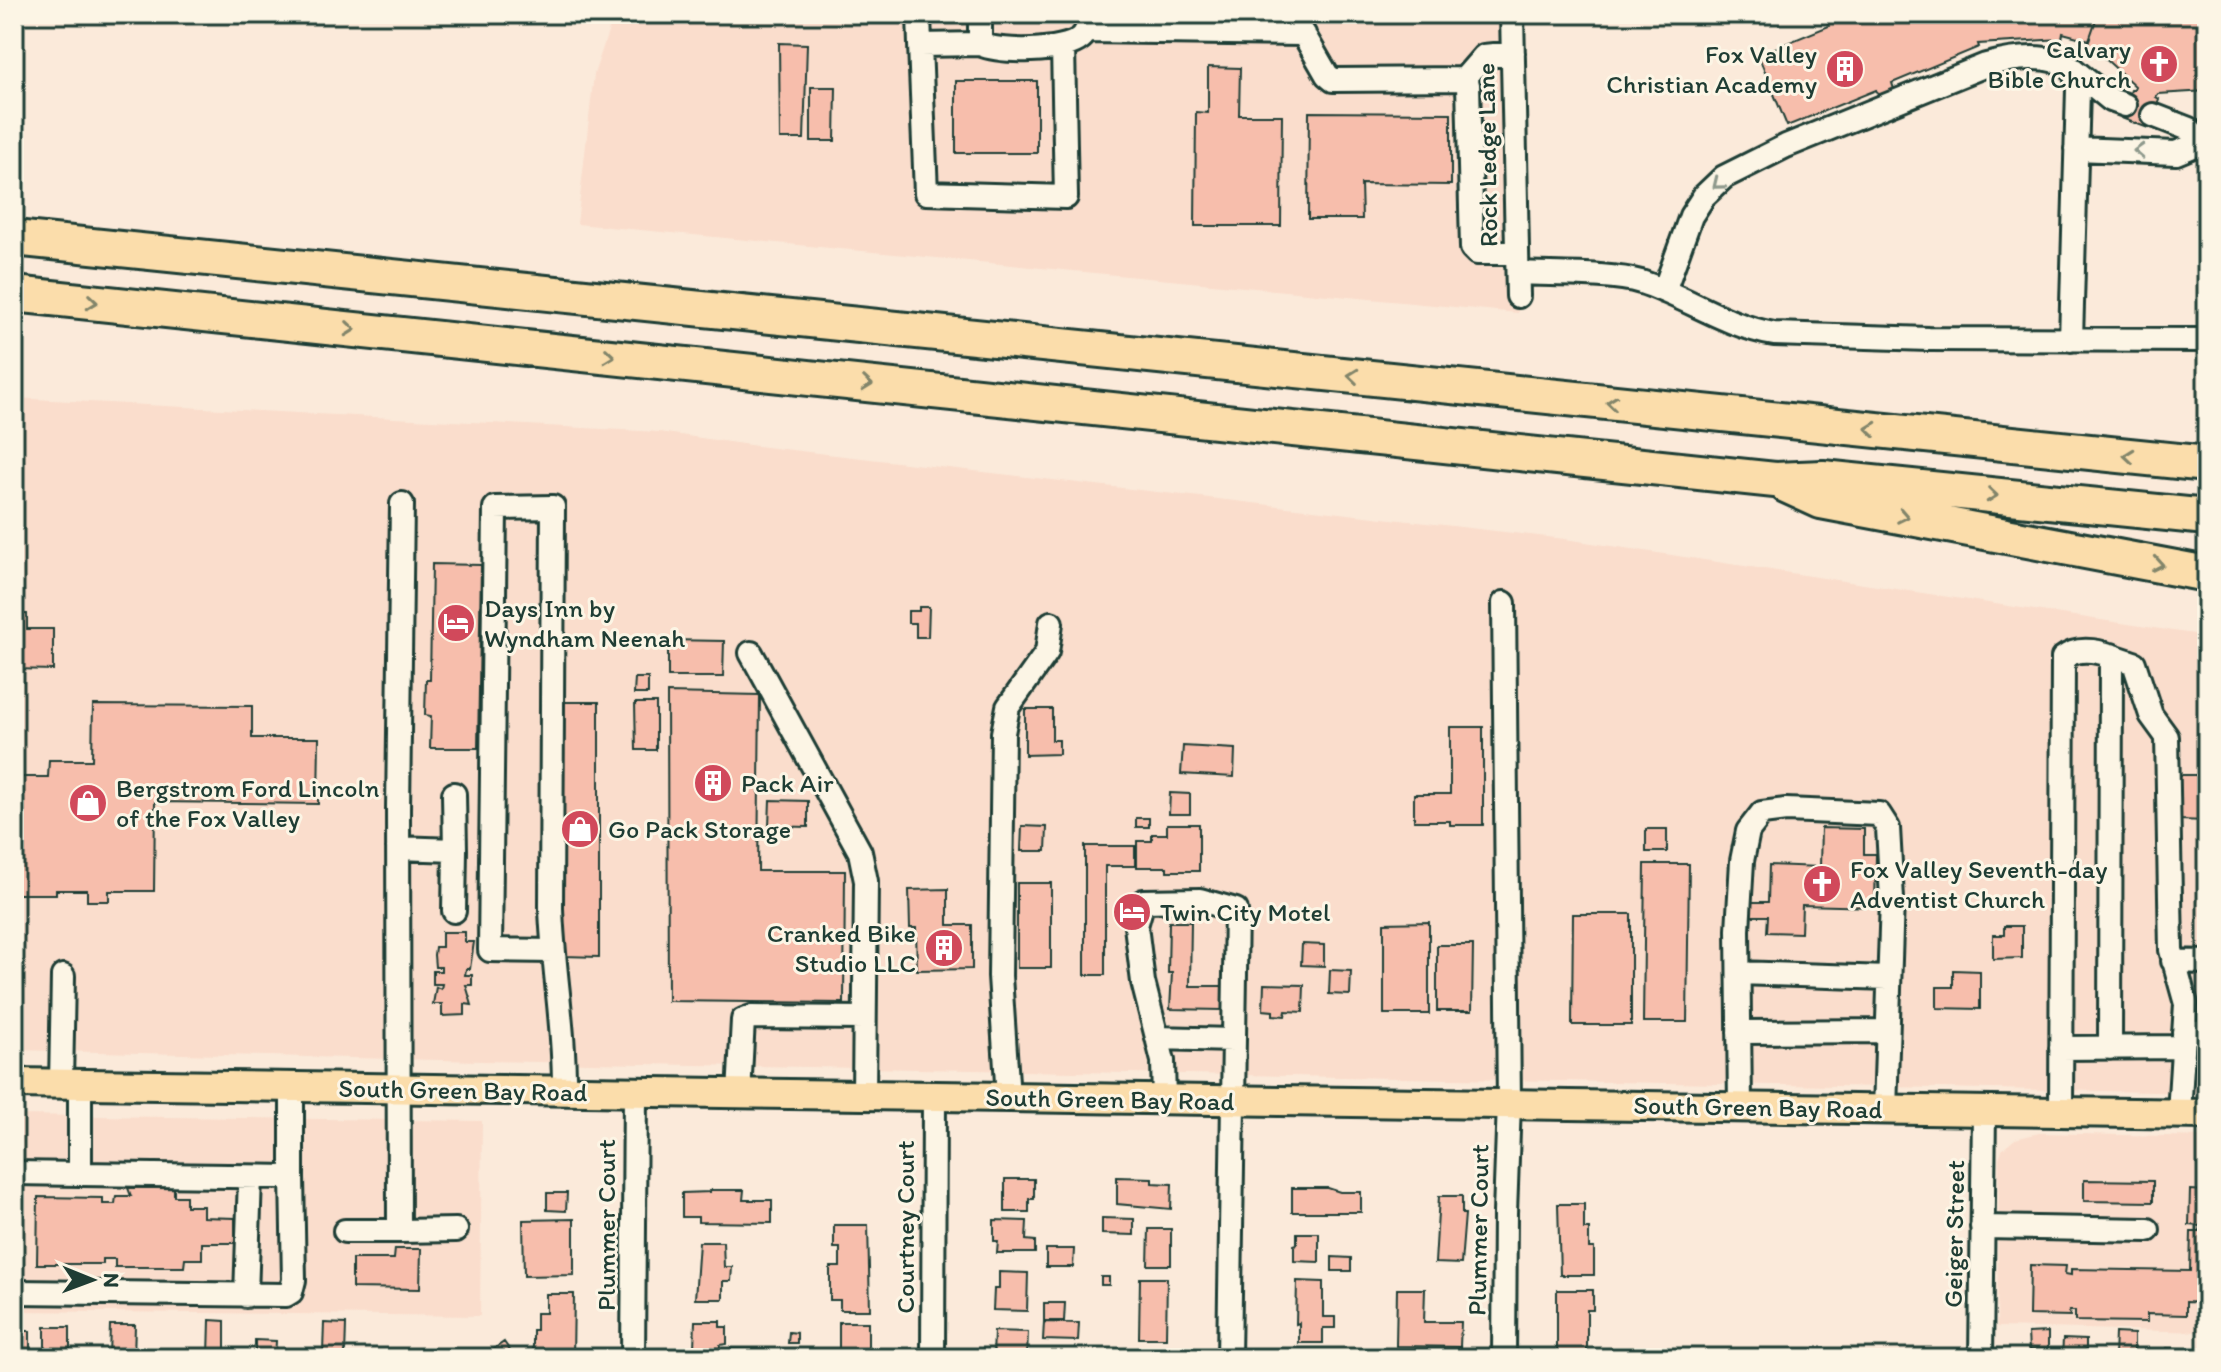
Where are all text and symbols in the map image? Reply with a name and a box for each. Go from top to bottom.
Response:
place label: Calvary Bible Church [1987,33,2131,95]
place label: Fox Valley Christian Academy [1606,38,1817,100]
church icon: Calvary Bible Church [2138,43,2180,85]
building icon: Fox Valley Christian Academy [1824,48,1866,90]
street label: Rock Ledge Lane [1469,63,1505,247]
one-way arrow [2132,143,2145,160]
one-way arrow [1713,174,1727,189]
one-way arrow [86,293,99,310]
one-way arrow [344,321,357,338]
one-way arrow [603,348,616,365]
one-way arrow [1347,368,1360,385]
one-way arrow [861,375,874,392]
one-way arrow [1605,394,1618,411]
one-way arrow [1864,421,1877,438]
one-way arrow [2122,447,2135,464]
one-way arrow [1986,487,1999,504]
one-way arrow [1896,507,1909,524]
one-way arrow [2151,555,2165,572]
place label: Days Inn by Wyndham Neenah [484,592,685,654]
hotel icon: Days Inn by Wyndham Neenah [435,602,477,644]
building icon: Pack Air [692,762,734,804]
place label: Pack Air [741,767,834,799]
place label: Bergstrom Ford Lincoln of the Fox Valley [116,772,380,834]
shop icon: Bergstrom Ford Lincoln of the Fox Valley [67,782,109,824]
shop icon: Go Pack Storage [559,808,601,850]
place label: Go Pack Storage [608,813,791,845]
place label: Fox Valley Seventh-day Adventist Church [1850,853,2107,915]
church icon: Fox Valley Seventh-day Adventist Church [1801,863,1843,905]
hotel icon: Twin City Motel [1111,891,1153,933]
place label: Twin City Motel [1160,896,1330,928]
place label: Cranked Bike Studio LLC [767,917,916,979]
building icon: Cranked Bike Studio LLC [923,927,965,969]
street label: South Green Bay Road [338,1072,588,1108]
street label: South Green Bay Road [985,1081,1235,1117]
street label: South Green Bay Road [1633,1089,1883,1125]
street label: Plummer Court [590,1139,622,1311]
street label: Courtney Court [889,1140,921,1314]
street label: Plummer Court [1461,1144,1496,1316]
street label: Geiger Street [1937,1160,1971,1308]
north arrow [52,1240,132,1320]
text: N [98,1273,125,1288]

